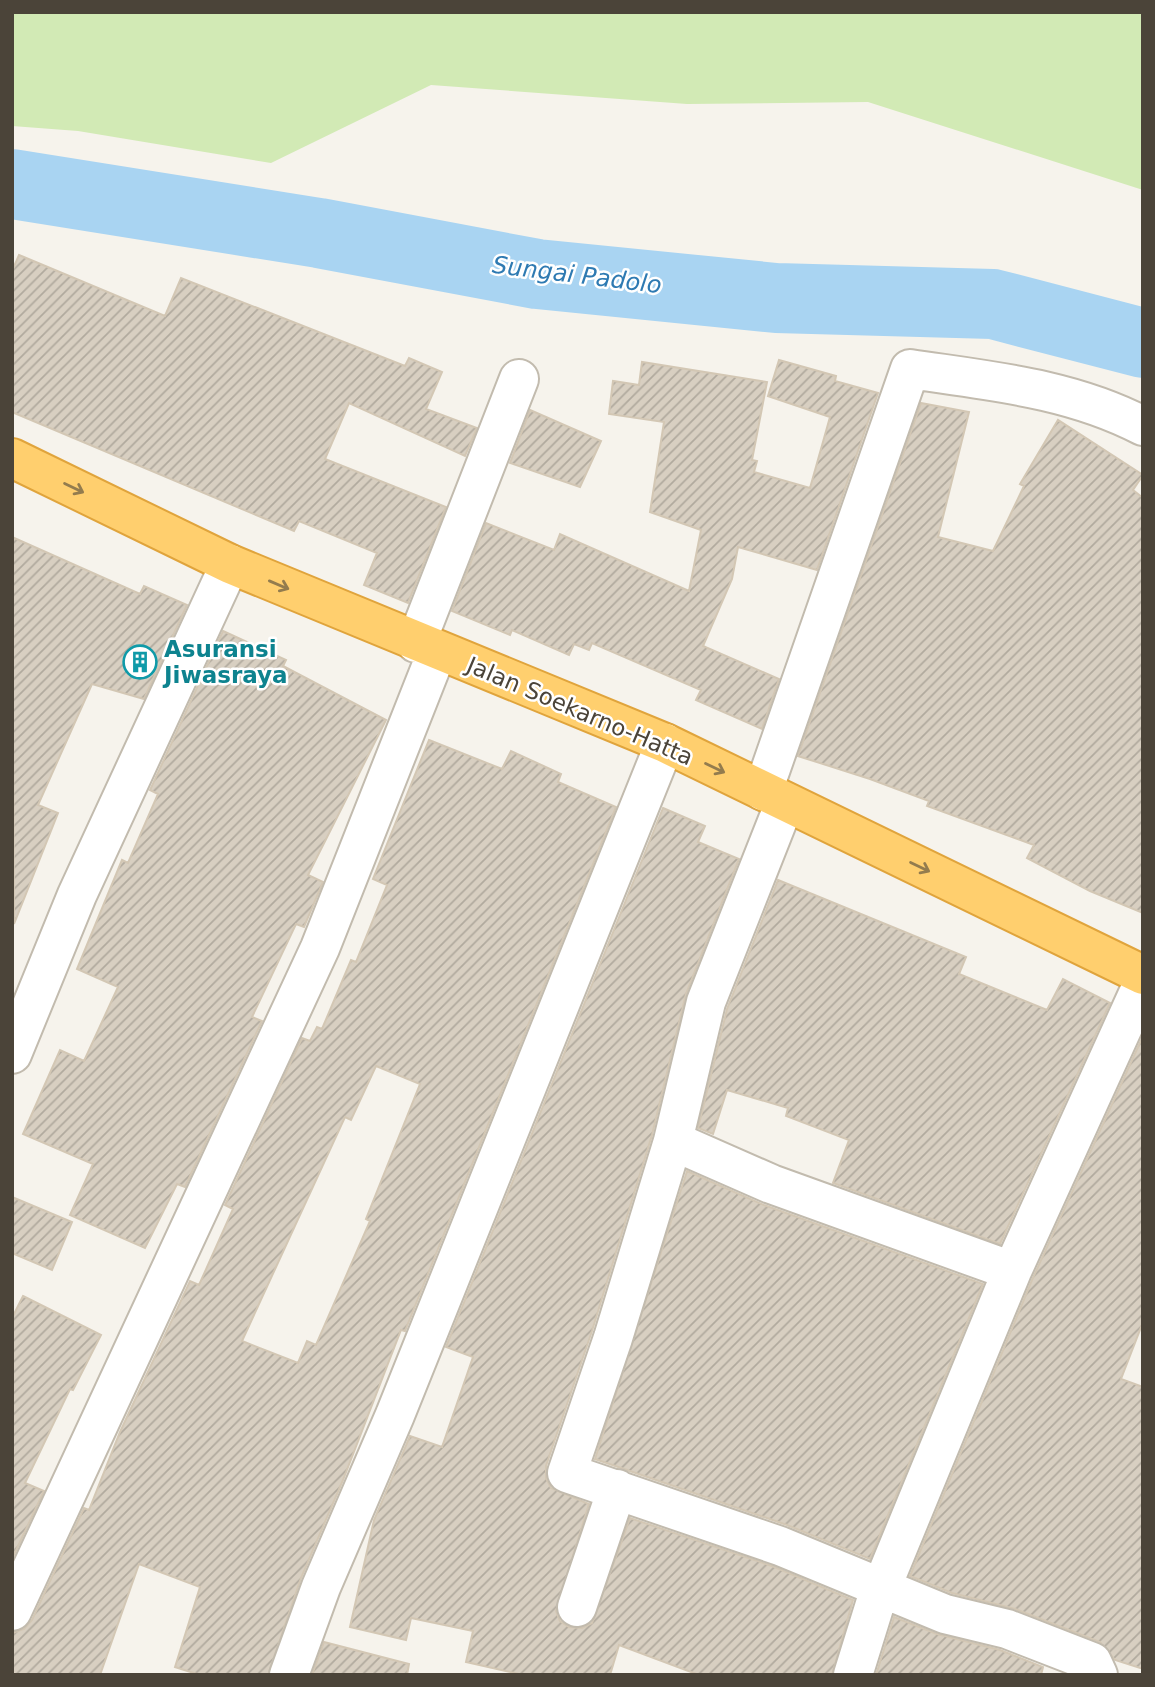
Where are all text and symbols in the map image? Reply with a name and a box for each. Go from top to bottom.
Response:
water label: Sungai Padolo [491,251,663,299]
one-way arrow [63,482,84,495]
one-way arrow [268,579,290,592]
place label: Asuransi Jiwasraya [162,636,288,688]
building icon: Asuransi Jiwasraya [121,643,159,681]
street label: Jalan Soekarno-Hatta [461,651,697,770]
one-way arrow [704,762,725,775]
one-way arrow [909,861,930,875]

